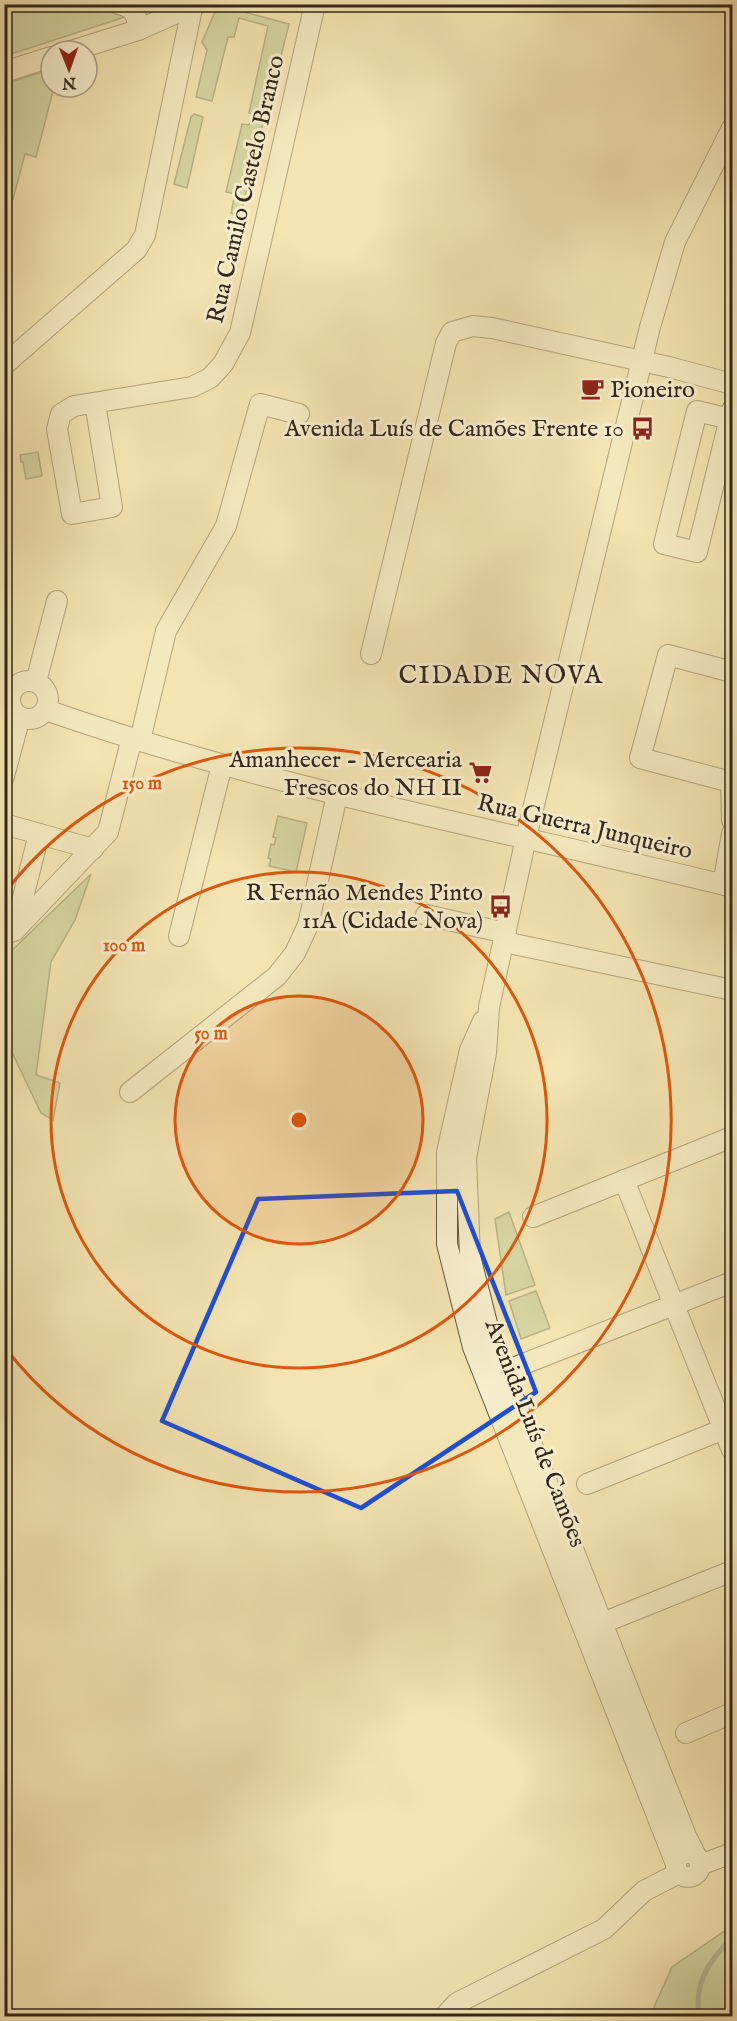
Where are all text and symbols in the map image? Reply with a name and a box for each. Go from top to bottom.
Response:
north arrow [39,39,99,99]
street label: Rua Camilo Castelo Branco [201,52,292,326]
text: N [62,72,77,92]
place label: Pioneiro [610,375,695,406]
cafe icon: Pioneiro [579,376,605,402]
place label: Avenida Luís de Camões Frente 10 [283,414,624,445]
bus stop icon: Avenida Luís de Camões Frente 10 [629,415,655,441]
district label: CIDADE NOVA [398,659,604,692]
place label: Amanhecer - Mercearia Frescos do NH II [228,745,463,804]
supermarket icon: Amanhecer - Mercearia Frescos do NH II [467,760,493,786]
text: 150 m [122,773,162,796]
street label: Rua Guerra Junqueiro [474,788,695,867]
place label: R Fernão Mendes Pinto 11A (Cidade Nova) [246,878,483,937]
bus stop icon: R Fernão Mendes Pinto 11A (Cidade Nova) [488,893,514,919]
text: 100 m [103,935,145,958]
text: 50 m [194,1023,228,1046]
centre of rings [289,1110,309,1130]
street label: Avenida Luís de Camões [476,1314,592,1552]

